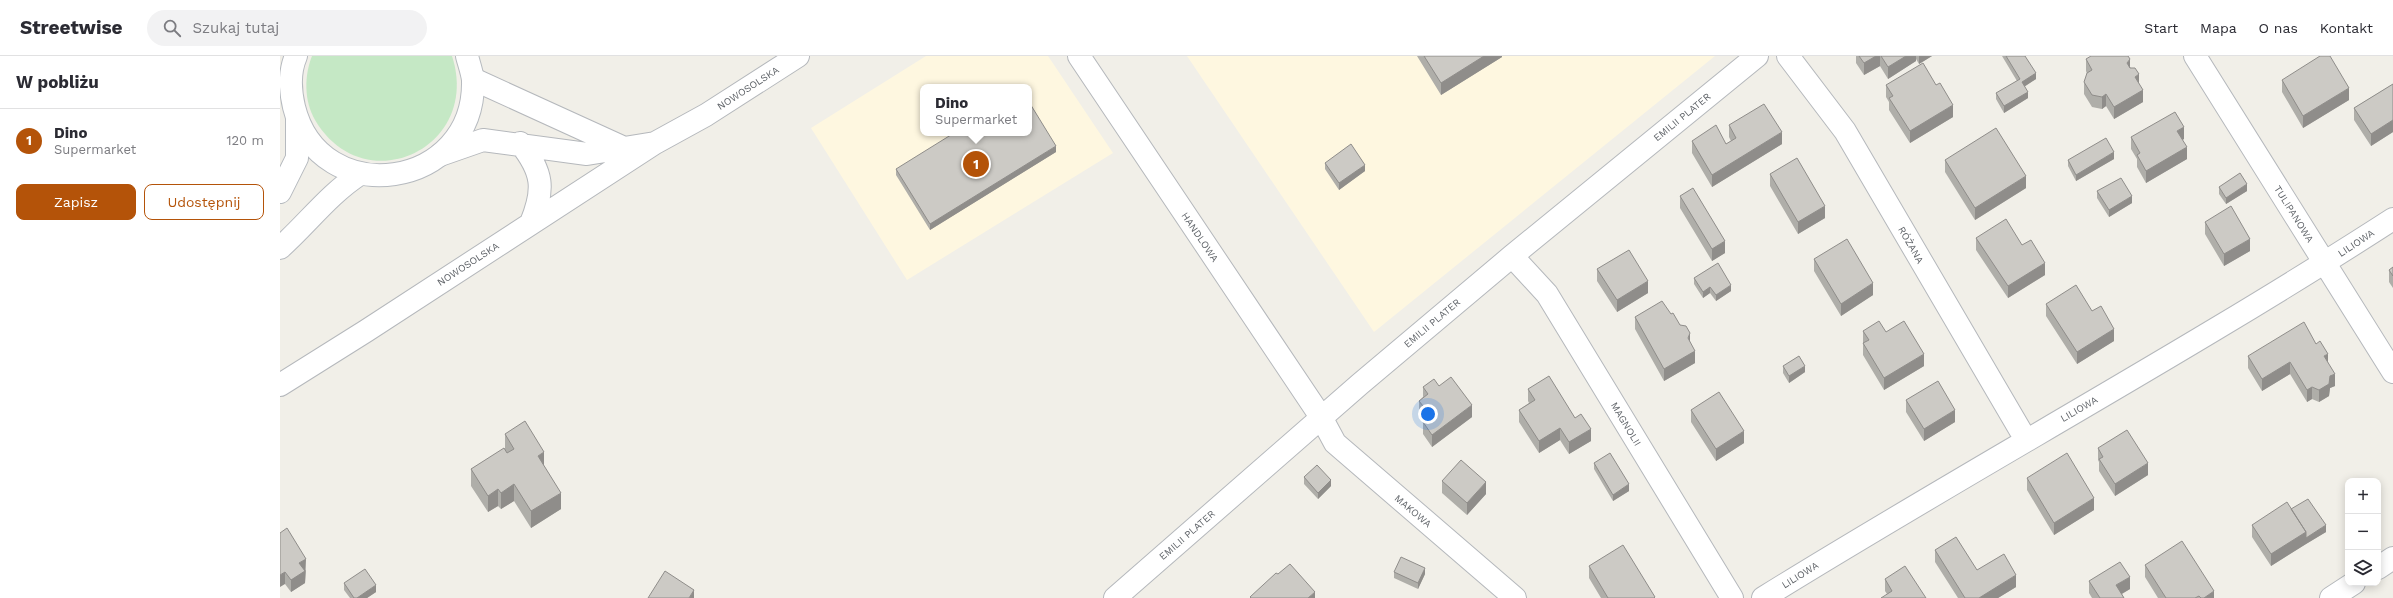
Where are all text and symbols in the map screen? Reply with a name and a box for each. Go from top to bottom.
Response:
search box [147,10,427,46]
text: Streetwise [20,16,123,39]
icon: search [161,17,183,39]
text: Szukaj tutaj [193,19,279,37]
text: Start [2144,20,2178,36]
text: Mapa [2200,20,2237,36]
text: O nas [2259,20,2298,36]
text: Kontakt [2320,20,2373,36]
street label: NOWOSOLSKA [715,64,781,112]
text: W pobliżu [16,72,99,92]
popup [920,84,1032,136]
street label: EMILII PLATER [1651,90,1713,143]
text: Dino [935,94,968,112]
text: Supermarket [935,112,1017,127]
text: Dino [54,124,87,142]
text: 1 [26,133,32,148]
text: 120 m [226,133,264,148]
text: Supermarket [54,142,136,157]
pin: 1 [963,149,989,179]
button: Zapisz [16,184,136,220]
button: Udostępnij [144,184,264,220]
street label: TULIPANOWA [2272,184,2316,245]
street label: HANDLOWA [1179,210,1221,264]
street label: RÓŻANA [1896,225,1926,266]
street label: LILIOWA [2336,227,2377,259]
street label: NOWOSOLSKA [435,240,501,288]
street label: EMILII PLATER [1402,296,1463,350]
street label: LILIOWA [2058,394,2100,424]
street label: MAGNOLII [1609,400,1643,448]
your location [1418,404,1438,424]
map controls [2345,478,2381,586]
button: + [2345,478,2381,514]
street label: MAKOWA [1392,492,1434,530]
street label: EMILII PLATER [1157,508,1217,562]
button: − [2345,514,2381,550]
button: layers [2345,550,2381,586]
street label: LILIOWA [1780,559,1821,591]

